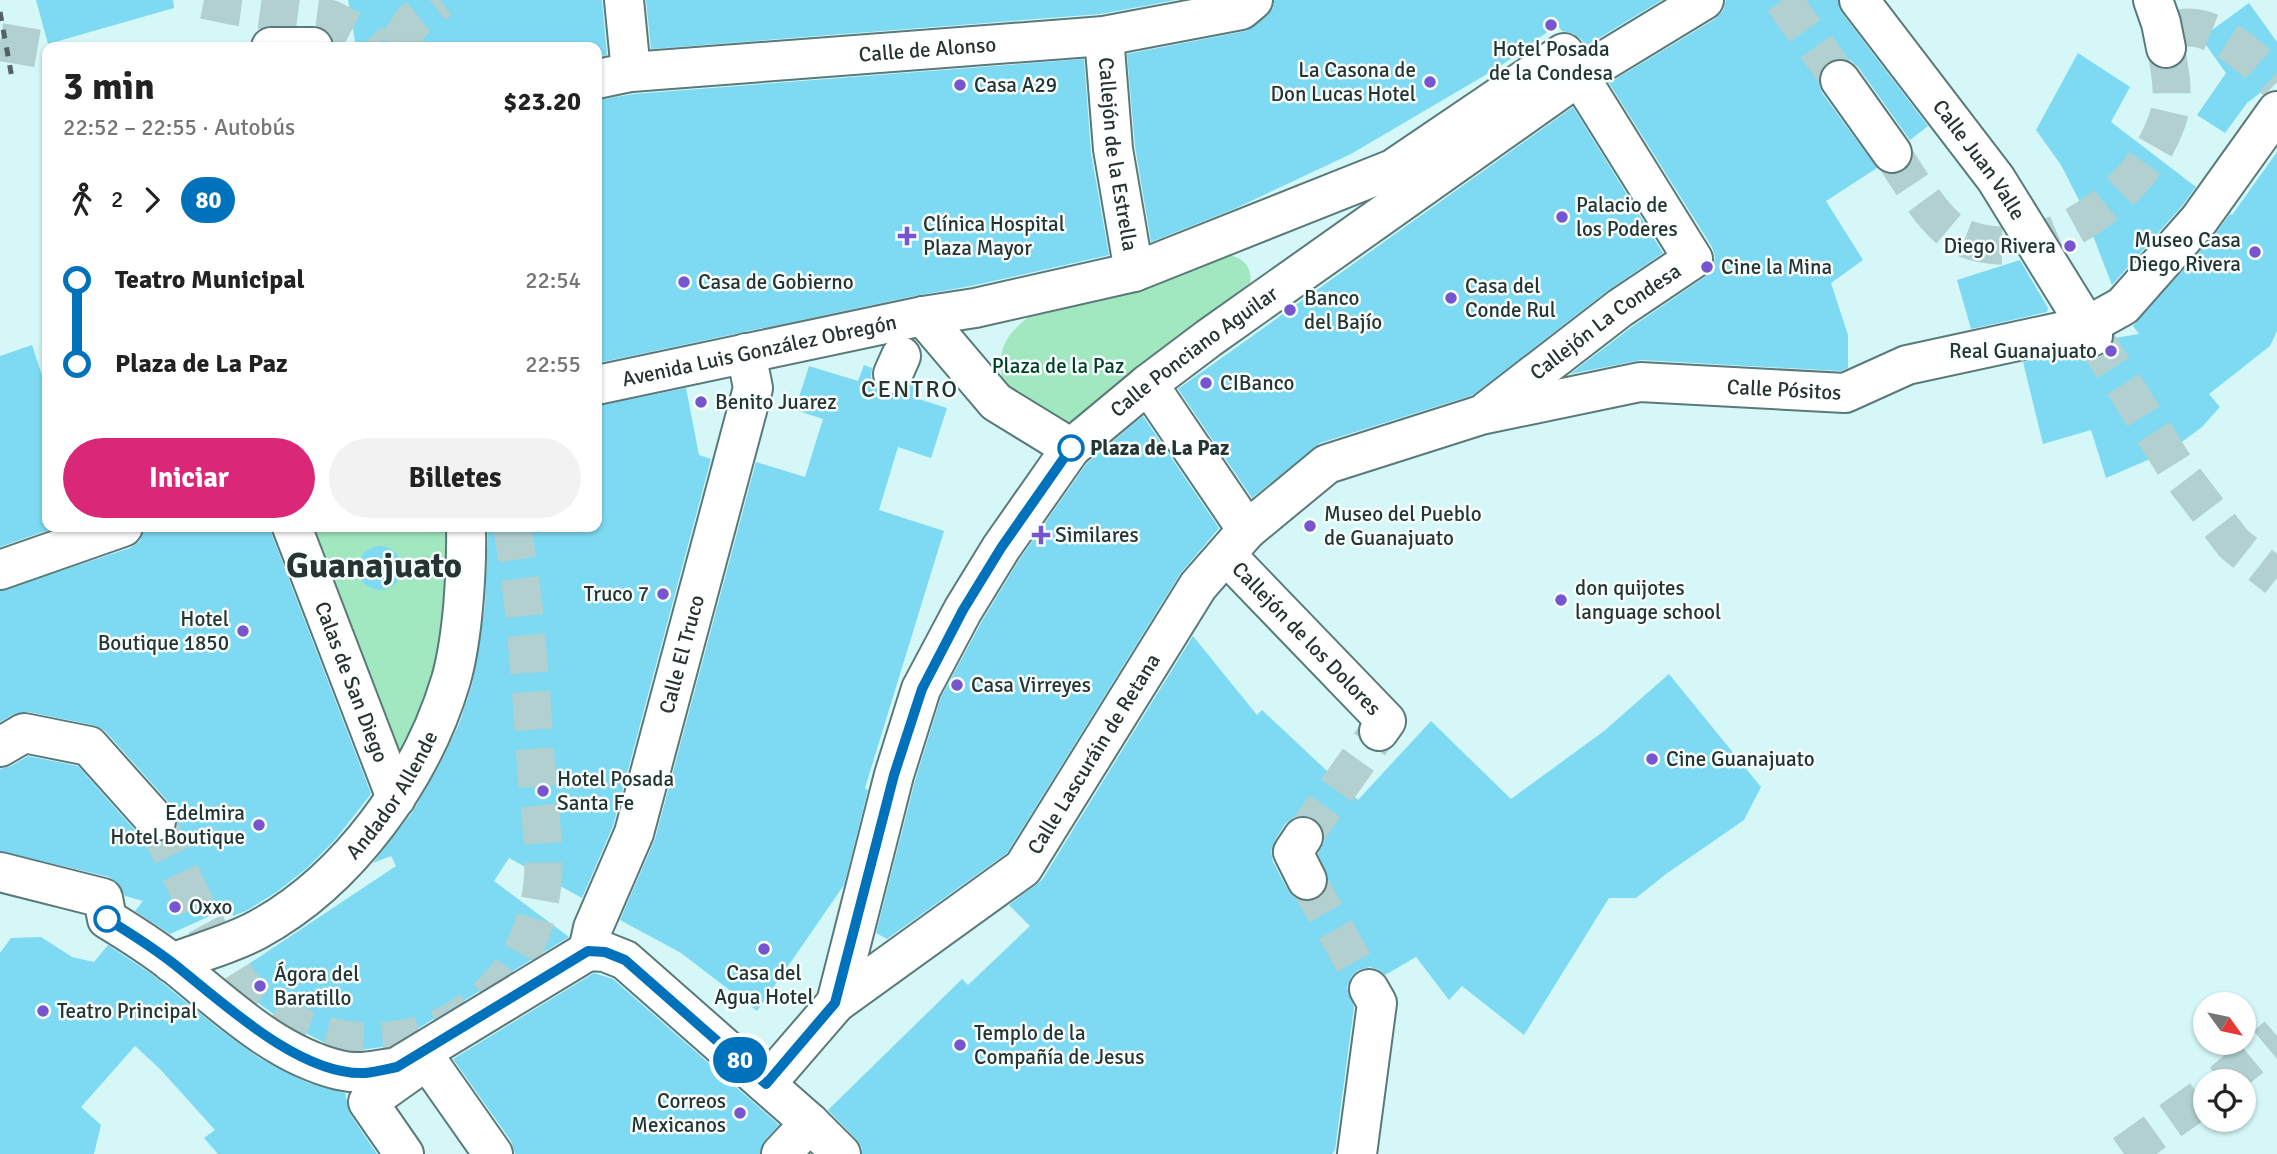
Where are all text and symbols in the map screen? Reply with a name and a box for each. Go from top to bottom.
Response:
marker: Hotel Posada de la Condesa [1543,17,1559,33]
street label: Calle de Alonso [858,31,997,68]
place label: Hotel Posada de la Condesa [1489,36,1613,86]
street label: Callejón de la Estrella [1093,56,1143,253]
place label: La Casona de Don Lucas Hotel [1270,57,1416,107]
text: 3 min [63,63,155,110]
place label: Casa A29 [974,72,1057,98]
marker: La Casona de Don Lucas Hotel [1422,74,1438,90]
marker: Casa A29 [952,77,968,93]
text: $23.20 [503,86,581,118]
street label: Calle Juan Valle [1927,94,2031,225]
text: 22:52 – 22:55 · Autobús [63,113,295,142]
icon: walk [63,181,101,219]
icon: forward [133,181,171,219]
text: 2 [111,185,123,214]
text: 80 [195,185,221,215]
place label: Palacio de los Poderes [1576,192,1678,242]
marker: Palacio de los Poderes [1554,209,1570,225]
place label: Clínica Hospital Plaza Mayor [923,211,1065,261]
marker: Clínica Hospital Plaza Mayor [897,226,917,246]
place label: Museo Casa Diego Rivera [2128,227,2241,277]
place label: Diego Rivera [1943,233,2056,259]
marker: Diego Rivera [2062,238,2078,254]
marker: Museo Casa Diego Rivera [2247,244,2263,260]
place label: Cine la Mina [1721,254,1832,280]
street label: Callejón La Condesa [1525,258,1686,386]
marker: Cine la Mina [1699,259,1715,275]
text: Teatro Municipal [115,264,305,296]
text: 22:54 [525,266,581,295]
place label: Casa de Gobierno [698,269,854,295]
place label: Casa del Conde Rul [1465,273,1556,323]
marker: Casa de Gobierno [676,274,692,290]
street label: Calle Ponciano Aguilar [1105,280,1283,423]
place label: Banco del Bajío [1304,285,1382,335]
marker: Casa del Conde Rul [1443,290,1459,306]
marker: Banco del Bajío [1282,302,1298,318]
street label: Avenida Luis González Obregón [620,309,899,392]
place label: Real Guanajuato [1949,338,2097,364]
marker: Real Guanajuato [2103,343,2119,359]
text: Plaza de La Paz [115,348,288,380]
text: 22:55 [525,350,581,379]
park label: Plaza de la Paz [992,353,1124,379]
place label: CIBanco [1220,370,1294,396]
district label: CENTRO [861,374,959,404]
street label: Calle Pósitos [1726,374,1842,406]
marker: CIBanco [1198,375,1214,391]
place label: Benito Juarez [715,389,837,415]
marker: Benito Juarez [693,394,709,410]
marker: Plaza de La Paz [1058,435,1084,461]
place label: Plaza de La Paz [1090,435,1229,461]
button: Iniciar [63,438,315,518]
button: Billetes [329,438,581,518]
place label: Museo del Pueblo de Guanajuato [1324,501,1482,551]
marker: Museo del Pueblo de Guanajuato [1302,518,1318,534]
place label: Similares [1055,522,1139,548]
marker: Similares [1033,527,1049,543]
district label: Guanajuato [286,544,462,587]
street label: Callejón de los Dolores [1226,556,1387,721]
place label: don quijotes language school [1575,575,1721,625]
place label: Truco 7 [584,581,649,607]
marker: Truco 7 [655,586,671,602]
street label: Calle El Truco [653,592,710,717]
marker: don quijotes language school [1553,592,1569,608]
street label: Calas de San Diego [309,598,394,766]
place label: Hotel Boutique 1850 [98,606,229,656]
marker: Hotel Boutique 1850 [235,623,251,639]
street label: Calle Lascuráin de Retana [1022,649,1166,859]
place label: Casa Virreyes [971,672,1091,698]
marker: Casa Virreyes [949,677,965,693]
street label: Andador Allende [340,727,443,865]
place label: Cine Guanajuato [1666,746,1815,772]
marker: Cine Guanajuato [1644,751,1660,767]
place label: Hotel Posada Santa Fe [557,766,674,816]
marker: Hotel Posada Santa Fe [535,783,551,799]
place label: Edelmira Hotel Boutique [110,800,245,850]
marker: Edelmira Hotel Boutique [251,817,267,833]
place label: Oxxo [189,894,232,920]
marker: Oxxo [167,899,183,915]
unlabelled marker [94,906,120,932]
marker: Casa del Agua Hotel [756,941,772,957]
place label: Casa del Agua Hotel [714,960,814,1010]
place label: Ágora del Baratillo [274,961,359,1011]
marker: Ágora del Baratillo [252,978,268,994]
north arrow [2193,992,2256,1055]
map controls [2193,992,2256,1132]
place label: Teatro Principal [57,998,197,1024]
marker: Teatro Principal [35,1003,51,1019]
place label: Templo de la Compañía de Jesus [974,1020,1144,1070]
line badge: 80 [708,1037,772,1083]
marker: Templo de la Compañía de Jesus [952,1037,968,1053]
text: 80 [727,1045,753,1075]
button: locate [2193,1069,2256,1132]
place label: Correos Mexicanos [631,1088,726,1138]
marker: Correos Mexicanos [732,1105,748,1121]

